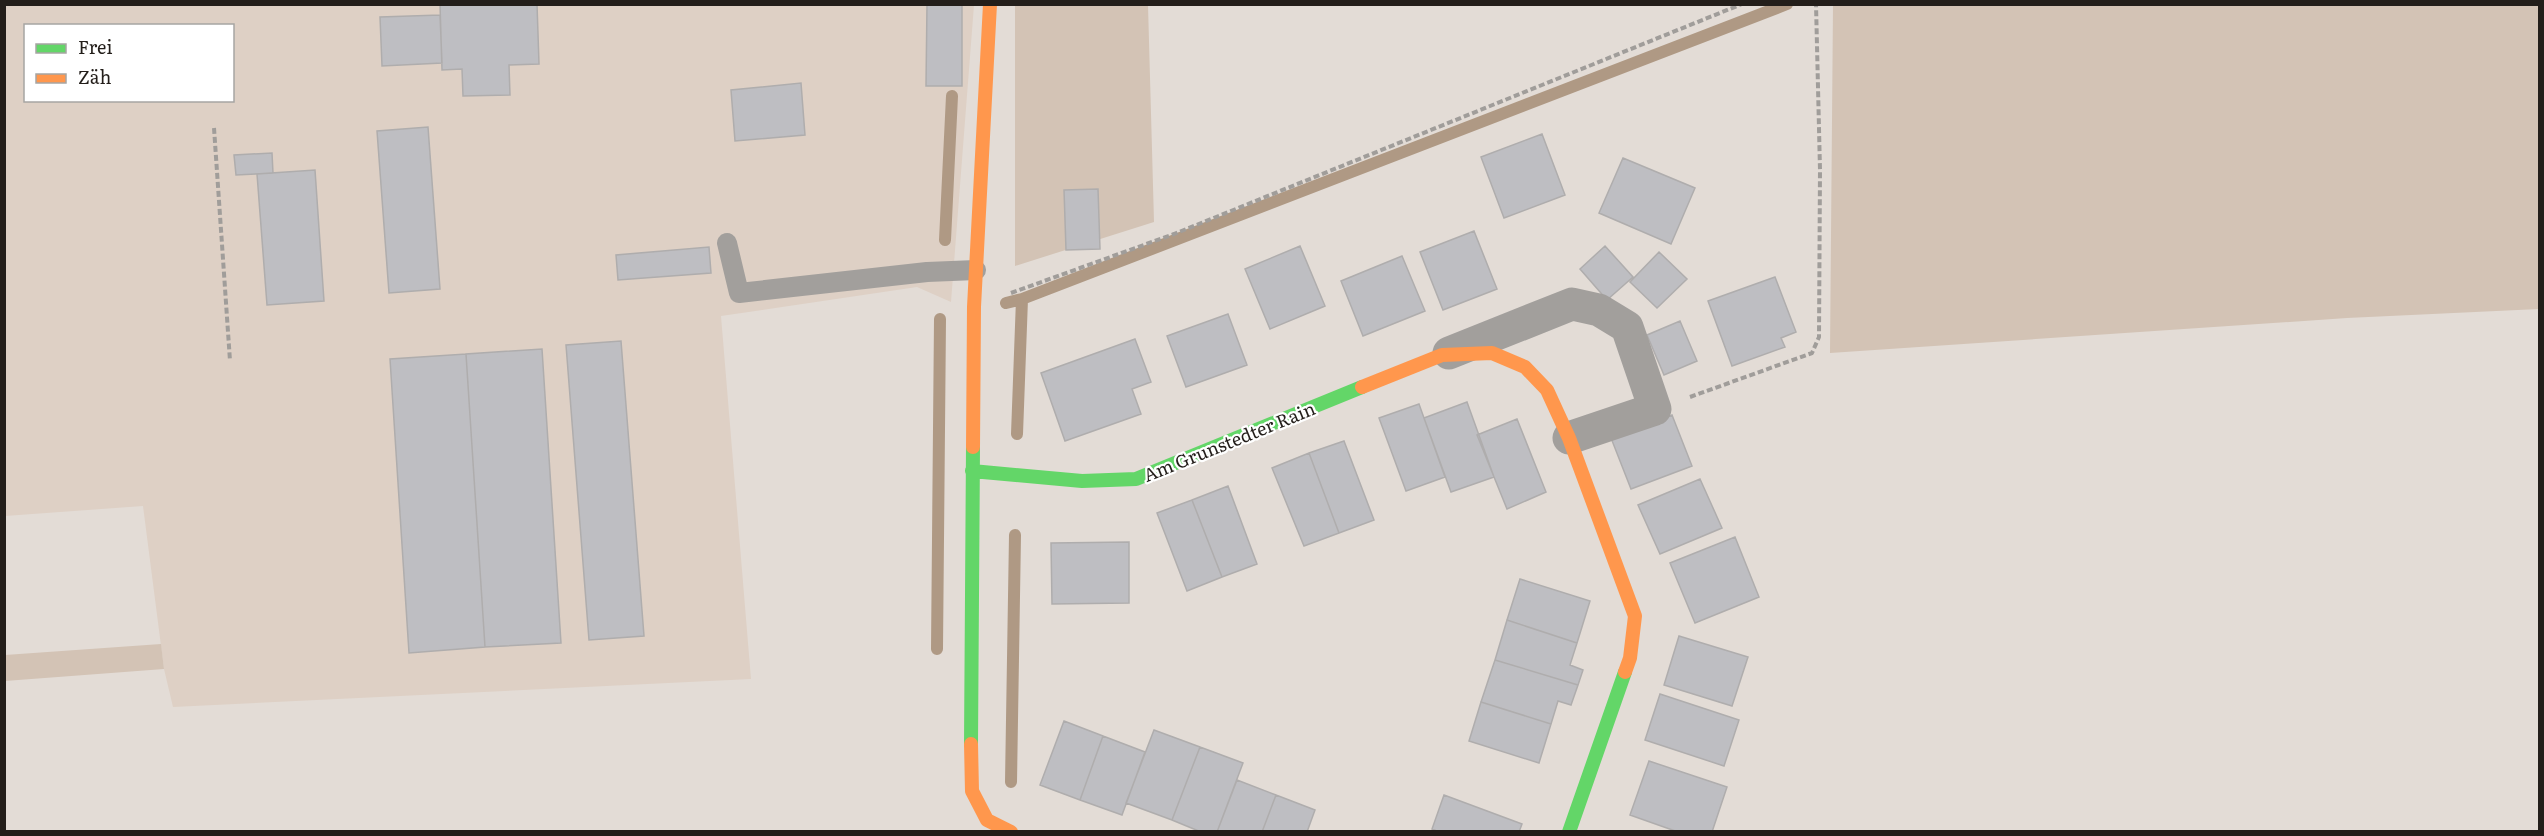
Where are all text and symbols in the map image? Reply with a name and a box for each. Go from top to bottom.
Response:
legend [24,24,234,102]
text: Frei [78,33,112,60]
text: Zäh [78,63,112,90]
street label: Am Grunstedter Rain [1139,394,1319,488]

